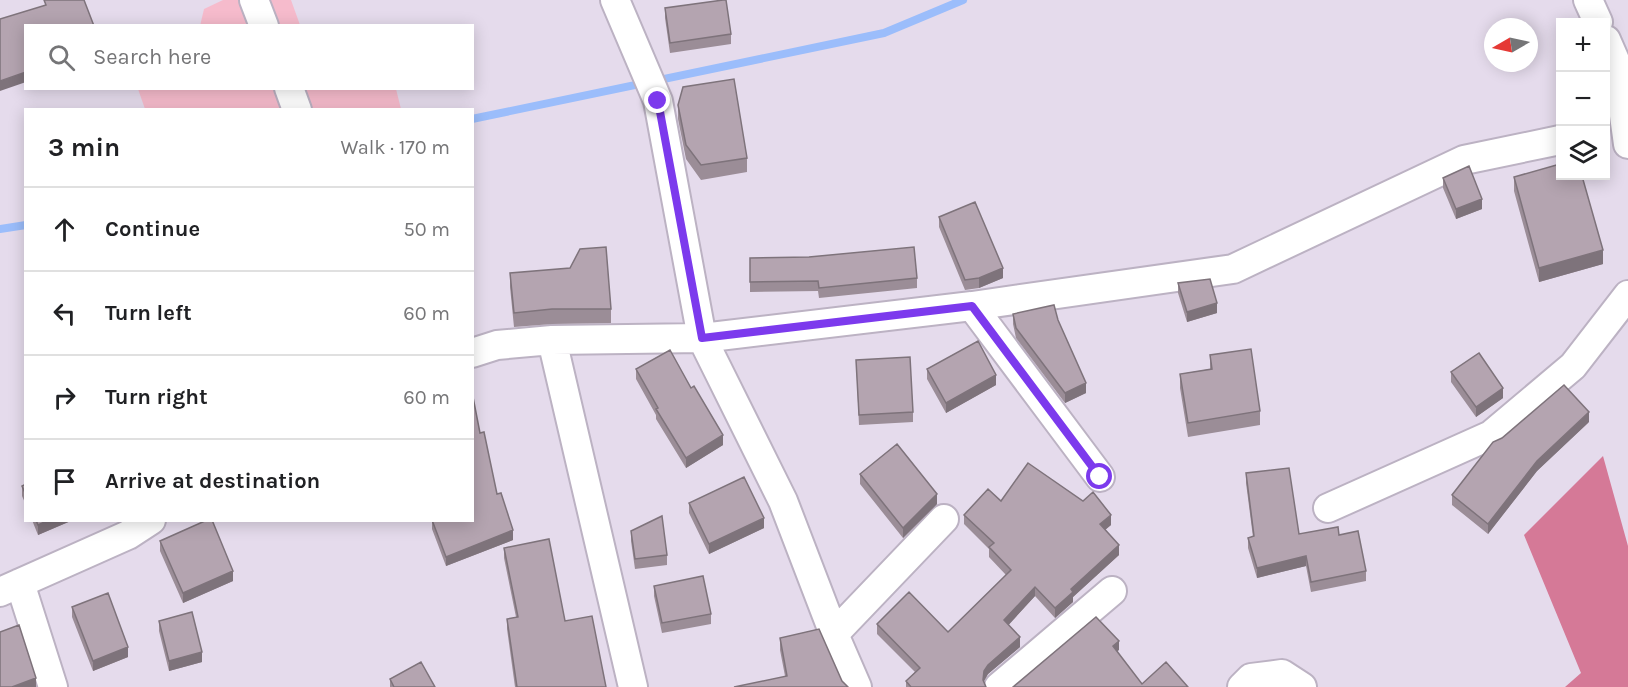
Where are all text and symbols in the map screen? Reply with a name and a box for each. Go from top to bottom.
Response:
north arrow [1484,18,1538,72]
map controls [1556,18,1610,180]
button: + [1556,18,1610,72]
search box [24,24,474,90]
icon: search [45,41,78,74]
text: Search here [93,44,211,70]
button: − [1556,72,1610,126]
route end [644,87,670,113]
button: layers [1556,126,1610,180]
text: 3 min [48,132,120,163]
text: Walk · 170 m [340,136,450,159]
icon: ahead [48,213,81,246]
text: Continue [105,216,200,242]
text: 50 m [403,218,450,241]
icon: left [48,297,81,330]
text: Turn left [105,300,192,326]
text: 60 m [403,302,450,325]
icon: right [48,381,81,414]
text: Turn right [105,384,208,410]
text: 60 m [403,386,450,409]
route start [1086,463,1112,489]
icon: arrive [48,465,81,498]
text: Arrive at destination [105,468,320,494]

